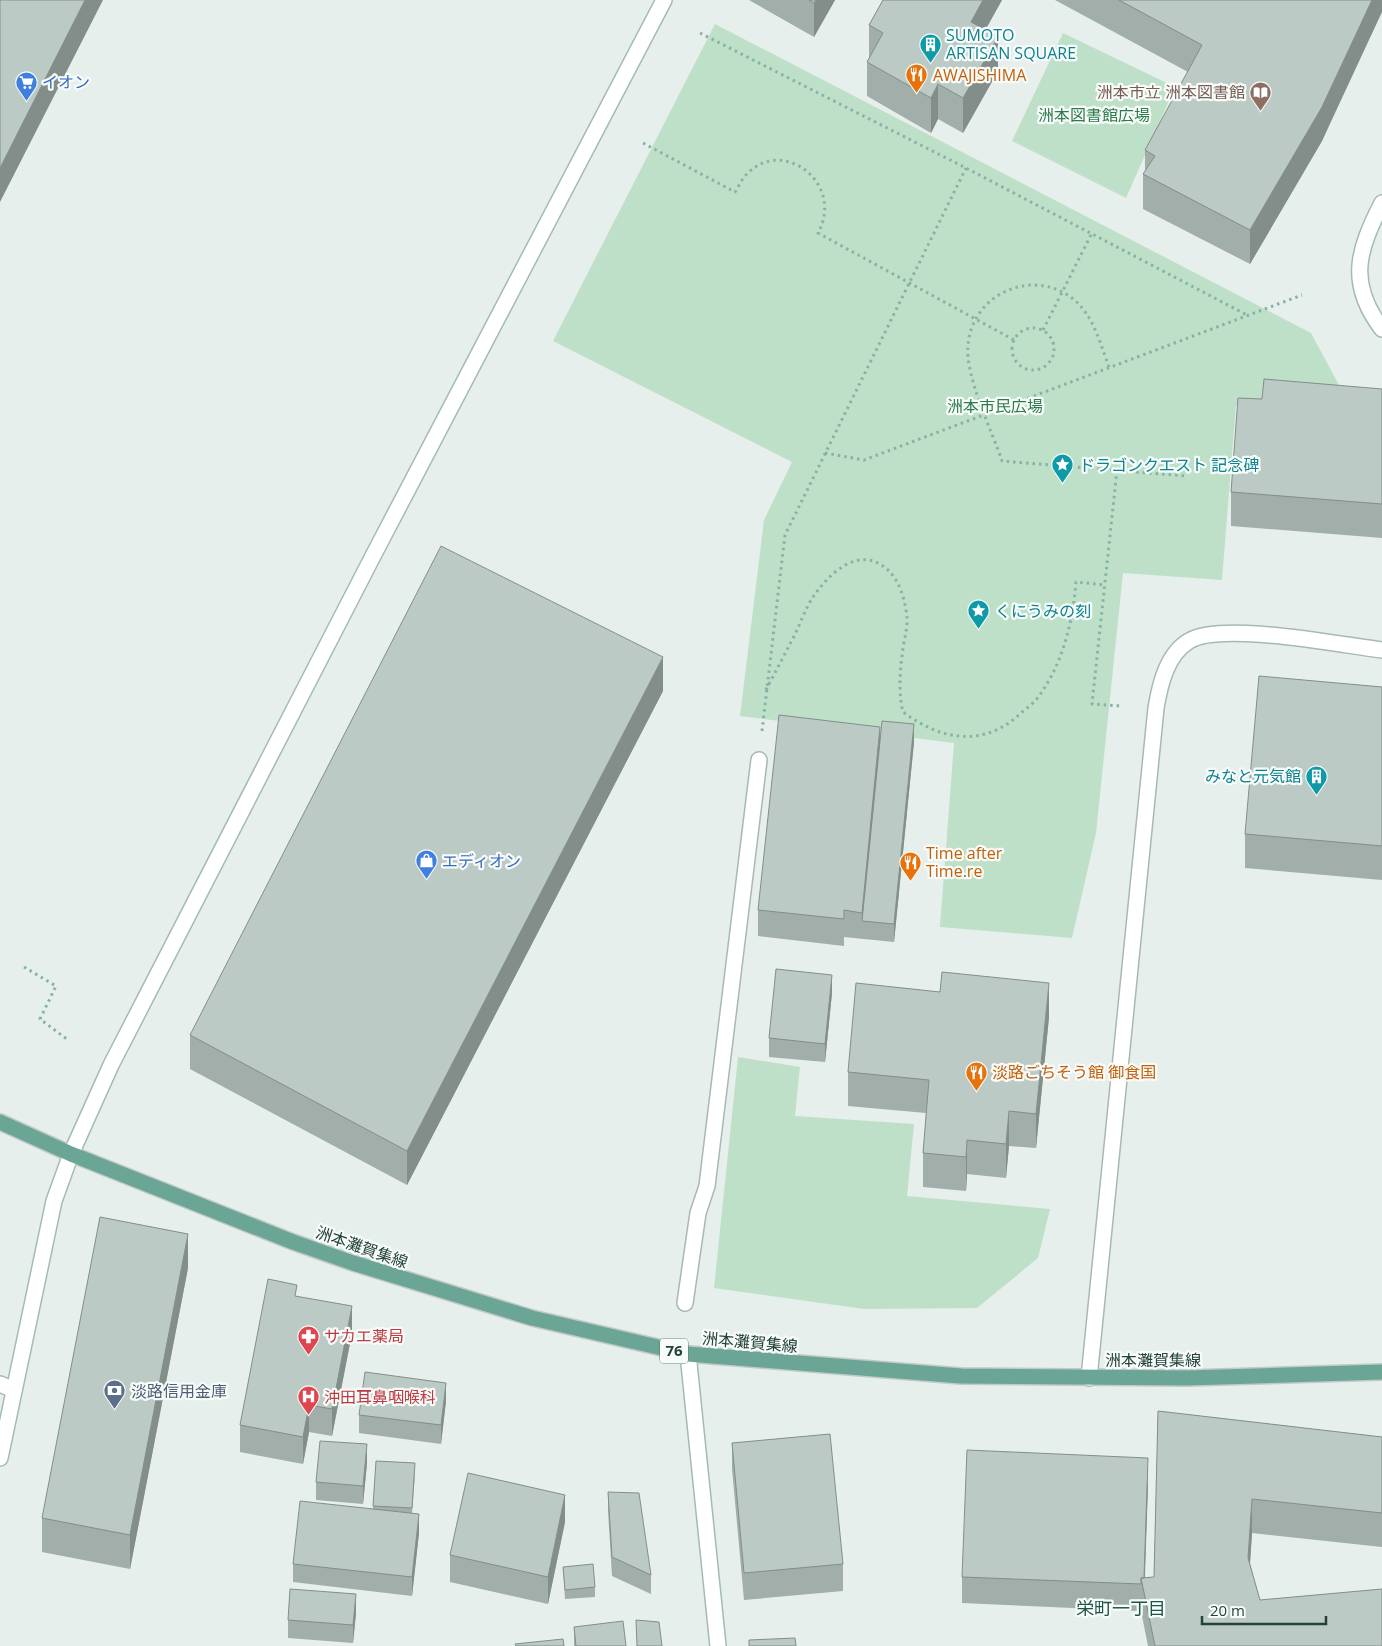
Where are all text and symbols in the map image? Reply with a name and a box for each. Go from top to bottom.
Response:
place label: SUMOTO ARTISAN SQUARE [946,24,1076,64]
building icon: SUMOTO ARTISAN SQUARE [918,32,942,63]
restaurant icon: AWAJISHIMA [905,63,929,94]
place label: AWAJISHIMA [933,64,1027,86]
supermarket icon: イオン [14,70,38,101]
place label: イオン [42,71,90,93]
library icon: 洲本市立 洲本図書館 [1249,80,1273,111]
place label: 洲本市立 洲本図書館 [1097,81,1245,103]
park label: 洲本図書館広場 [1038,104,1150,126]
park label: 洲本市民広場 [947,395,1043,417]
place icon: ドラゴンクエスト 記念碑 [1051,453,1075,484]
place label: ドラゴンクエスト 記念碑 [1079,454,1259,476]
place icon: くにうみの刻 [967,599,991,630]
place label: くにうみの刻 [995,600,1091,622]
building icon: みなと元気館 [1305,764,1329,795]
place label: みなと元気館 [1205,765,1301,787]
place label: Time after Time.re [926,842,1003,882]
shop icon: エディオン [414,849,438,880]
place label: エディオン [442,850,521,872]
restaurant icon: Time after Time.re [898,850,922,881]
restaurant icon: 淡路ごちそう館 御食国 [964,1060,988,1091]
place label: 淡路ごちそう館 御食国 [992,1061,1156,1083]
street label: 洲本灘賀集線 [313,1221,411,1273]
pharmacy icon: サカエ薬局 [296,1324,320,1355]
place label: サカエ薬局 [324,1325,404,1347]
street label: 洲本灘賀集線 [701,1327,799,1357]
road number: 76 [660,1338,688,1364]
street label: 洲本灘賀集線 [1105,1349,1201,1371]
bank icon: 淡路信用金庫 [103,1379,127,1410]
place label: 淡路信用金庫 [131,1380,227,1402]
hospital icon: 沖田耳鼻咽喉科 [296,1385,320,1416]
place label: 沖田耳鼻咽喉科 [324,1386,436,1408]
scale bar [1202,1594,1326,1626]
district label: 栄町一丁目 [1076,1596,1166,1620]
text: 20 m [1210,1600,1245,1620]

